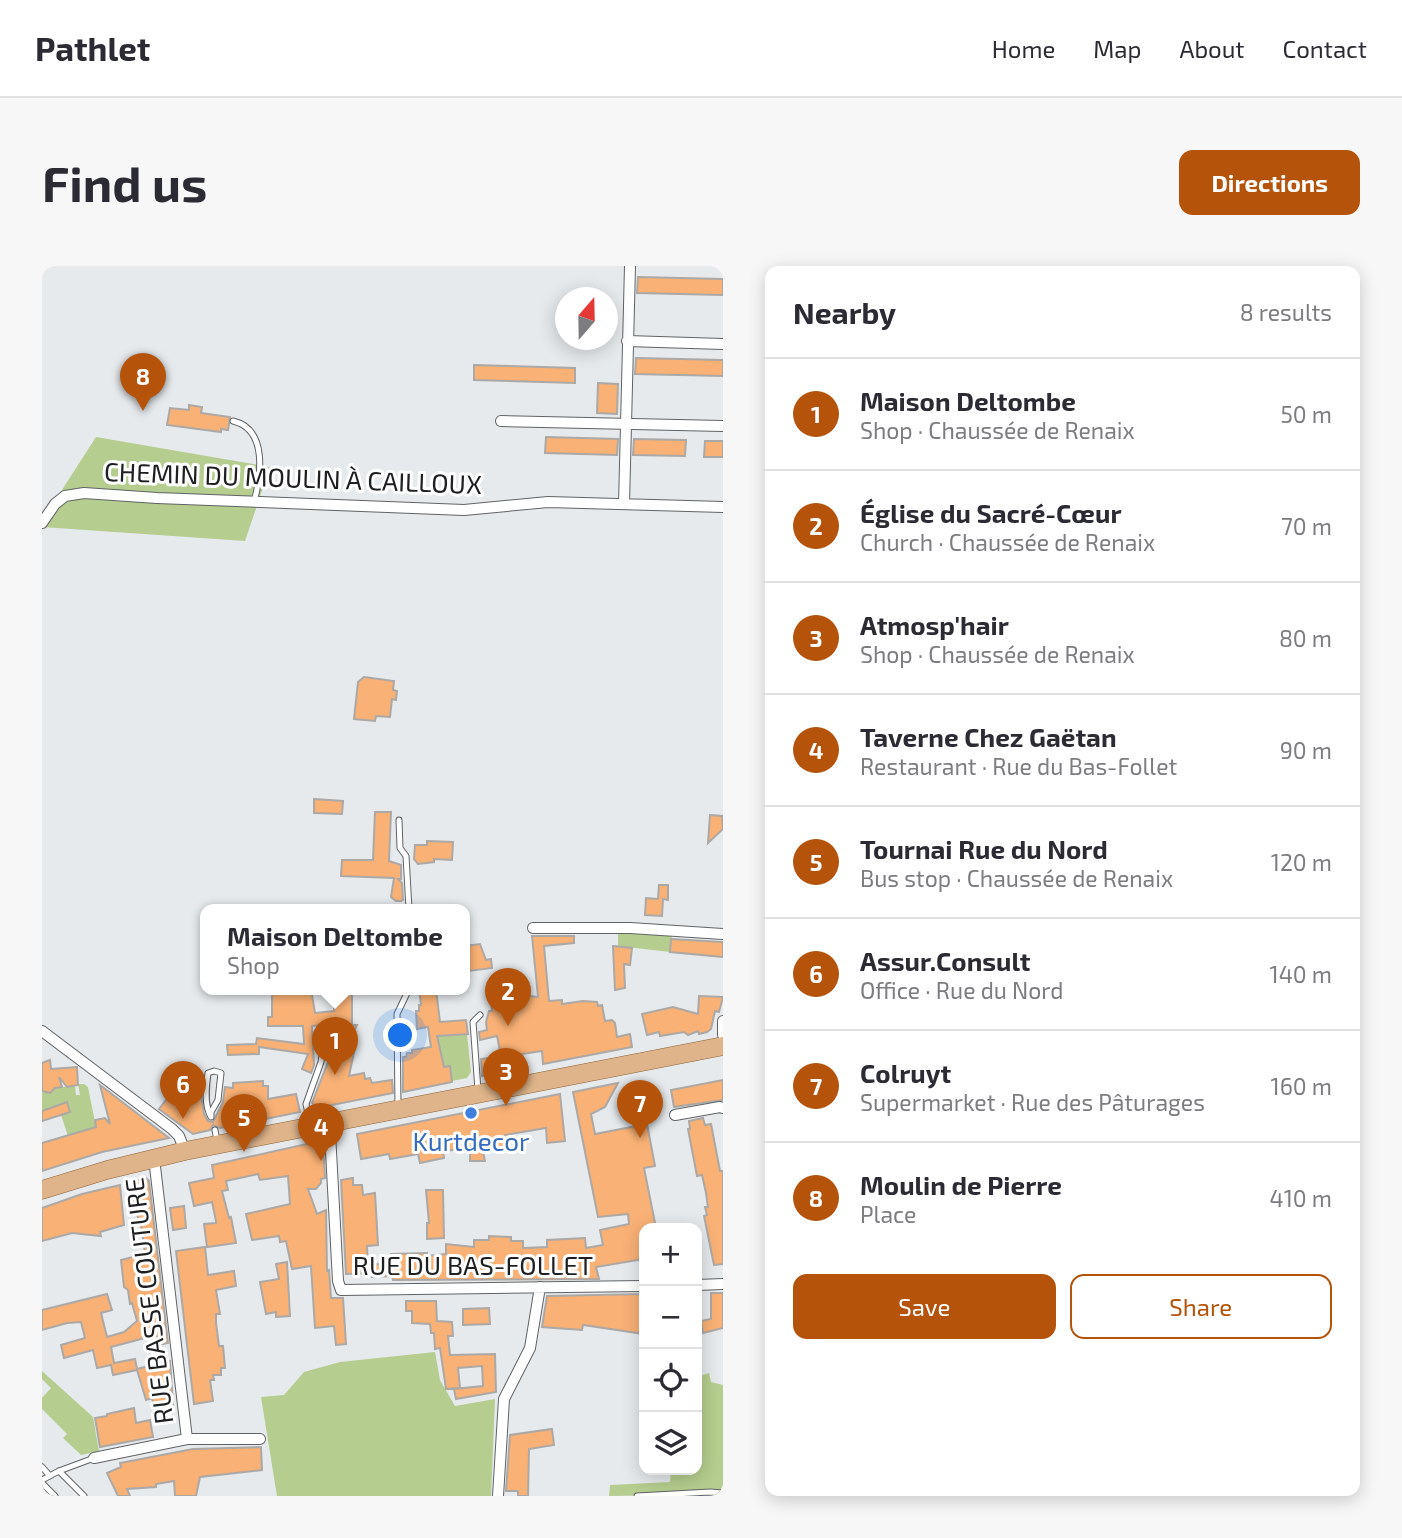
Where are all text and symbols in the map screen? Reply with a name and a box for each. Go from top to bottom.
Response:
text: Pathlet [35,28,150,68]
text: Home [992,34,1055,63]
text: Map [1093,34,1141,63]
text: About [1179,34,1245,63]
text: Contact [1283,34,1367,63]
button: Directions [1179,150,1360,215]
text: Find us [42,153,207,212]
north arrow [555,287,618,350]
text: Nearby [793,294,896,330]
text: 8 results [1240,298,1332,326]
pin: 8 [120,353,166,411]
text: Maison Deltombe [860,385,1076,416]
text: 1 [811,400,821,428]
text: 50 m [1281,400,1332,428]
text: Shop · Chaussée de Renaix [860,416,1135,444]
street label: CHEMIN DU MOULIN À CAILLOUX [104,455,483,499]
text: Église du Sacré-Cœur [860,497,1122,528]
text: 2 [809,512,823,540]
text: 70 m [1281,512,1332,540]
text: Church · Chaussée de Renaix [860,528,1155,556]
text: Atmosp'hair [860,609,1009,640]
text: 3 [809,624,823,652]
text: 80 m [1279,624,1332,652]
text: Shop · Chaussée de Renaix [860,640,1135,668]
text: Taverne Chez Gaëtan [860,721,1117,752]
text: 4 [809,736,823,764]
text: 90 m [1280,736,1332,764]
text: Restaurant · Rue du Bas-Follet [860,752,1177,780]
text: Tournai Rue du Nord [860,833,1108,864]
text: 5 [810,848,822,876]
text: 120 m [1271,848,1332,876]
text: Bus stop · Chaussée de Renaix [860,864,1173,892]
popup [200,904,470,995]
text: Maison Deltombe [227,920,443,951]
text: Assur.Consult [860,945,1030,976]
text: Shop [227,951,280,979]
text: 6 [809,960,823,988]
text: 140 m [1270,960,1332,988]
pin: 2 [485,968,531,1026]
text: Office · Rue du Nord [860,976,1064,1004]
pin: 1 [312,1017,358,1075]
your location [383,1018,417,1052]
pin: 3 [483,1048,529,1106]
text: Colruyt [860,1057,951,1088]
pin: 6 [160,1061,206,1119]
text: 7 [810,1072,822,1100]
text: 160 m [1271,1072,1332,1100]
pin: 7 [617,1080,663,1138]
text: Supermarket · Rue des Pâturages [860,1088,1205,1116]
pin: 5 [221,1094,267,1152]
pin: 4 [298,1103,344,1161]
marker: Kurtdecor [463,1105,479,1121]
place label: Kurtdecor [413,1125,529,1156]
text: Moulin de Pierre [860,1169,1062,1200]
street label: RUE BASSE COUTURE [118,1176,178,1426]
text: 8 [809,1184,823,1212]
text: 410 m [1270,1184,1332,1212]
text: Place [860,1200,916,1228]
map controls [639,1223,702,1475]
button: + [639,1223,702,1286]
street label: RUE DU BAS-FOLLET [353,1249,593,1280]
button: Save [793,1274,1056,1339]
button: Share [1070,1274,1332,1339]
button: − [639,1286,702,1349]
button: locate [639,1349,702,1412]
button: layers [639,1412,702,1475]

